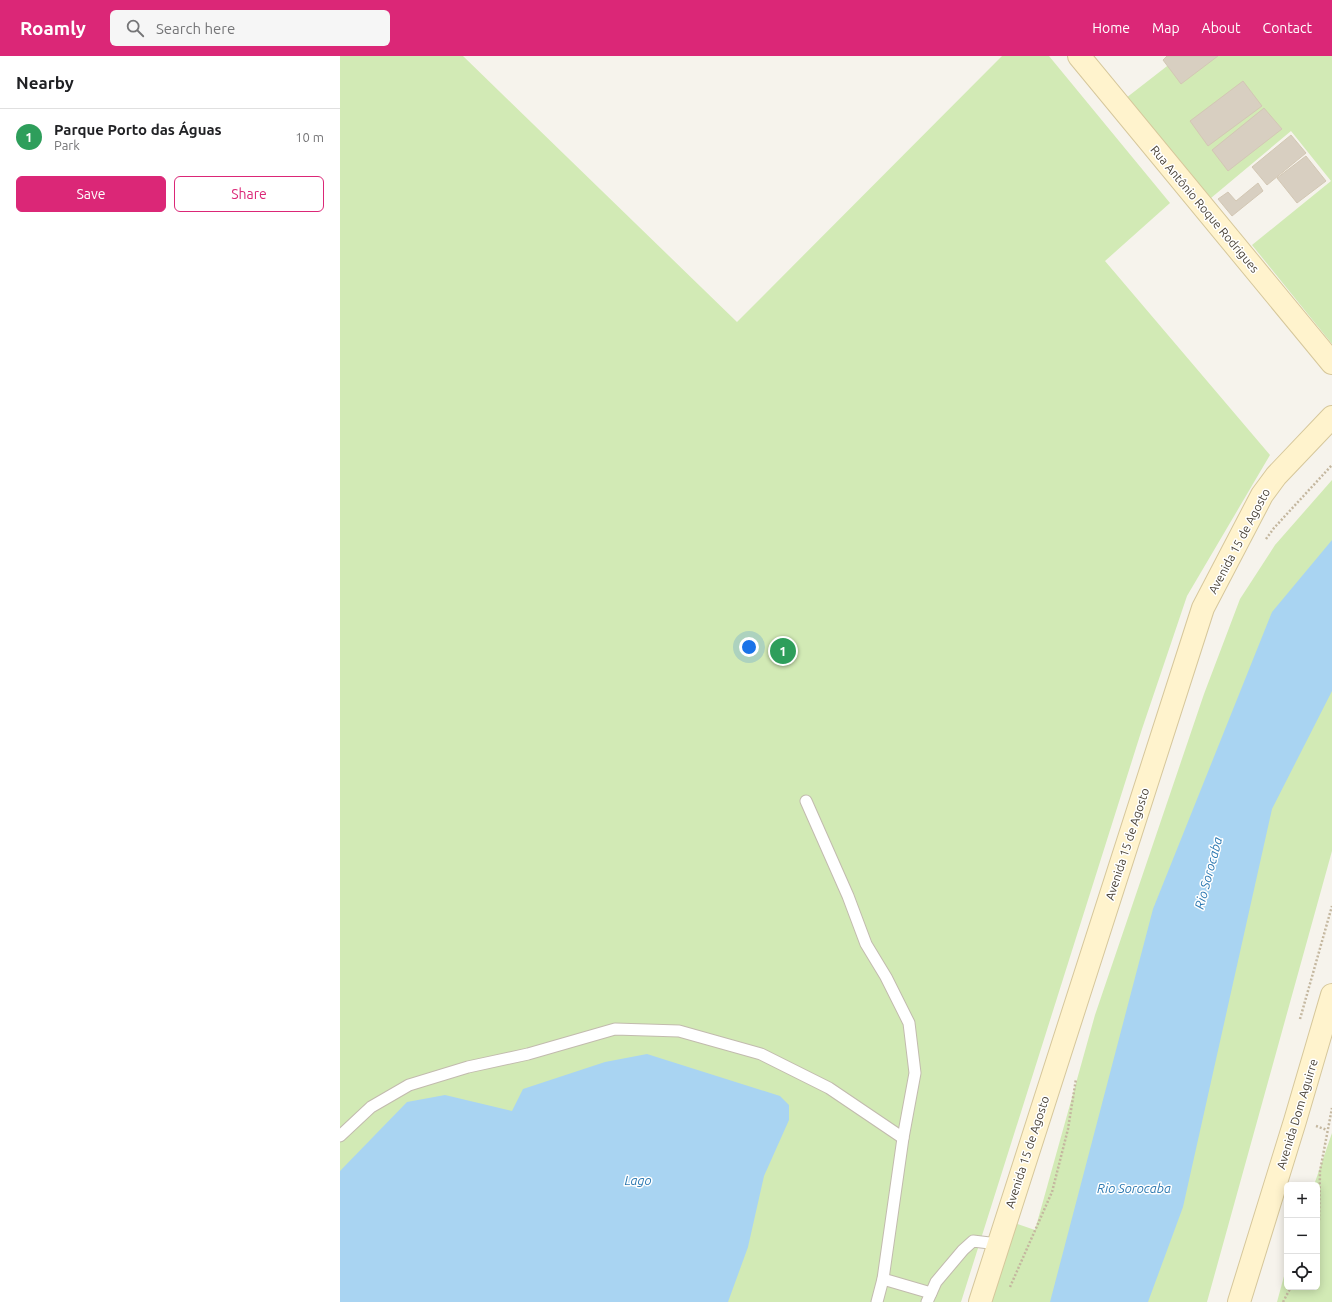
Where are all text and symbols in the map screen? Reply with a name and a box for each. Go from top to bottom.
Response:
search box [110,10,390,46]
text: Roamly [20,17,86,39]
icon: search [124,17,146,39]
text: Search here [156,20,235,37]
text: Home [1092,20,1130,36]
text: Map [1152,20,1180,36]
text: About [1202,20,1241,36]
text: Contact [1263,20,1312,36]
text: Nearby [16,73,74,92]
text: Parque Porto das Águas [54,121,222,138]
text: 1 [25,130,33,144]
text: 10 m [295,130,324,144]
text: Park [54,138,80,152]
street label: Rua Antônio Roque Rodrigues [1148,143,1262,275]
button: Save [16,176,166,212]
button: Share [174,176,324,212]
street label: Avenida 15 de Agosto [1206,486,1272,596]
pin: 1 [770,636,796,666]
your location [739,637,759,657]
street label: Avenida 15 de Agosto [1103,786,1151,902]
water label: Rio Sorocaba [1192,835,1224,911]
street label: Avenida Dom Aguirre [1274,1057,1320,1171]
street label: Avenida 15 de Agosto [1003,1094,1051,1210]
water label: Lago [625,1173,651,1187]
water label: Rio Sorocaba [1097,1181,1171,1195]
map controls [1284,1182,1320,1290]
button: + [1284,1182,1320,1218]
button: − [1284,1218,1320,1254]
button: locate [1284,1254,1320,1290]

